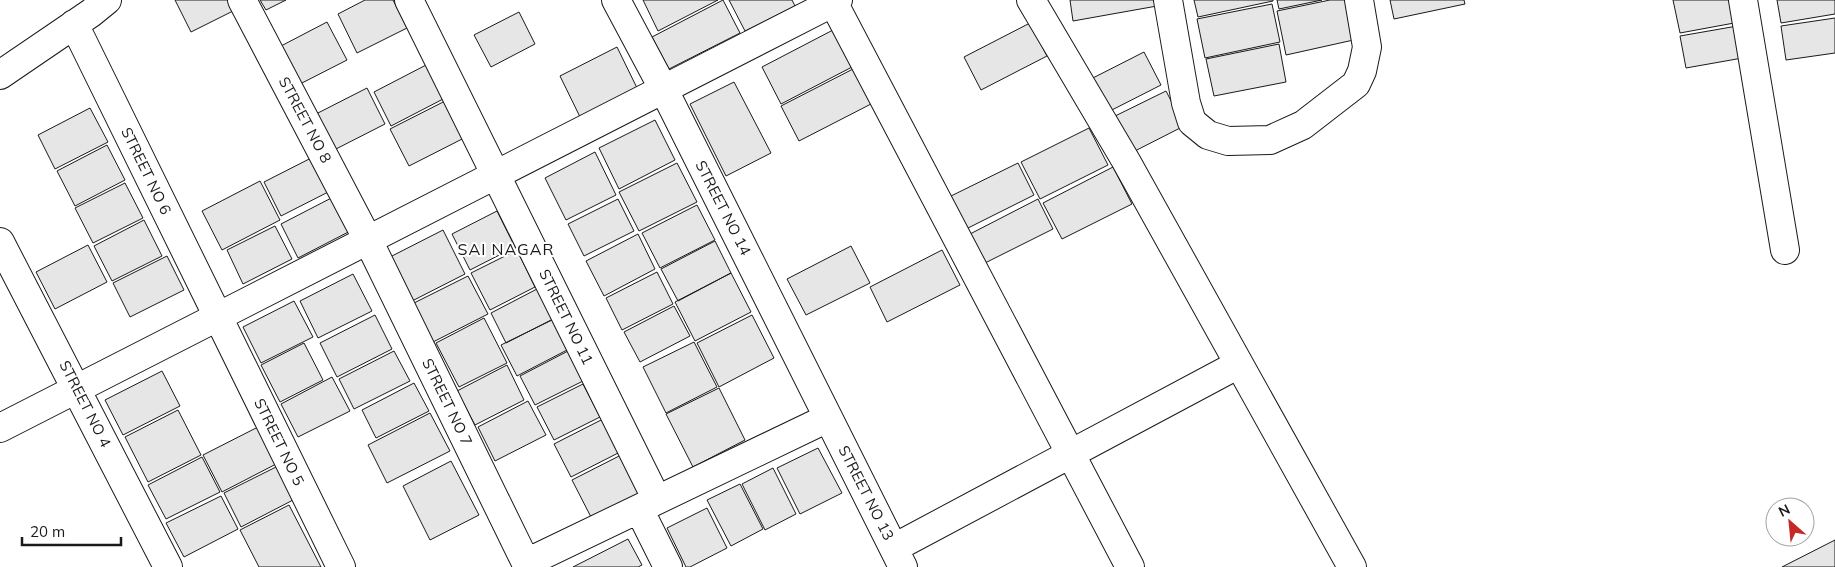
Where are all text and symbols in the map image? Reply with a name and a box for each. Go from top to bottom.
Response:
street label: STREET NO 8 [275,74,336,166]
street label: STREET NO 6 [117,124,176,217]
street label: STREET NO 14 [691,157,755,258]
district label: SAI NAGAR [457,239,555,259]
street label: STREET NO 11 [535,266,598,368]
street label: STREET NO 7 [418,355,477,448]
street label: STREET NO 4 [55,357,115,450]
street label: STREET NO 5 [250,395,309,488]
street label: STREET NO 13 [834,442,898,543]
north arrow [1765,497,1815,547]
text: N [1775,500,1793,521]
scale bar [22,514,121,546]
text: 20 m [30,522,65,541]

